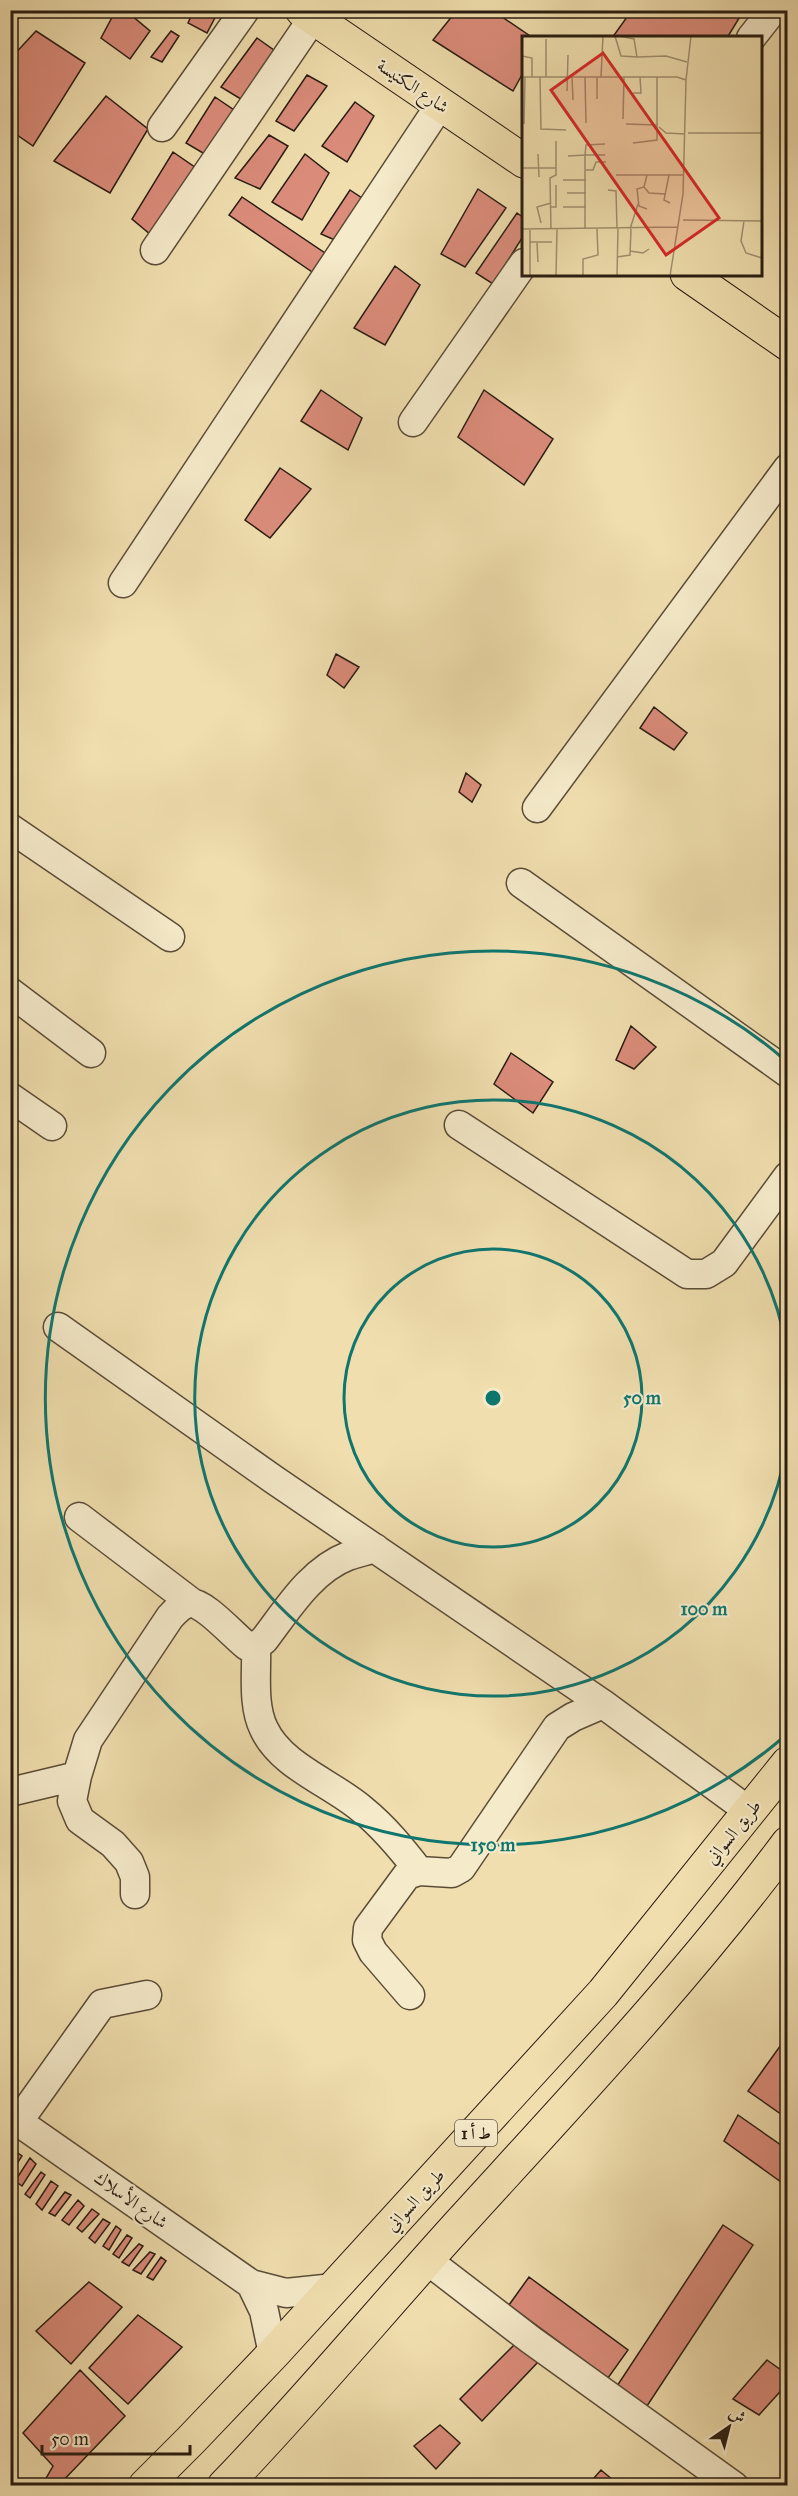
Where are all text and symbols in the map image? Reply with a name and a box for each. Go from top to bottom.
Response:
inset map [522,36,762,276]
street label: شارع الكنيسة [371,54,453,121]
text: 50 m [623,1387,662,1409]
centre of rings [483,1388,503,1408]
text: 100 m [681,1598,728,1620]
street label: طريق السواني [700,1795,769,1872]
text: 150 m [471,1834,516,1856]
road number: ط أ 1 [455,2120,497,2146]
street label: طريق السواني [381,2164,452,2239]
street label: شارع الأسلاك [88,2165,173,2237]
north arrow [699,2397,759,2457]
text: ش [725,2403,749,2427]
scale bar [42,2418,190,2456]
text: 50 m [51,2428,89,2450]

